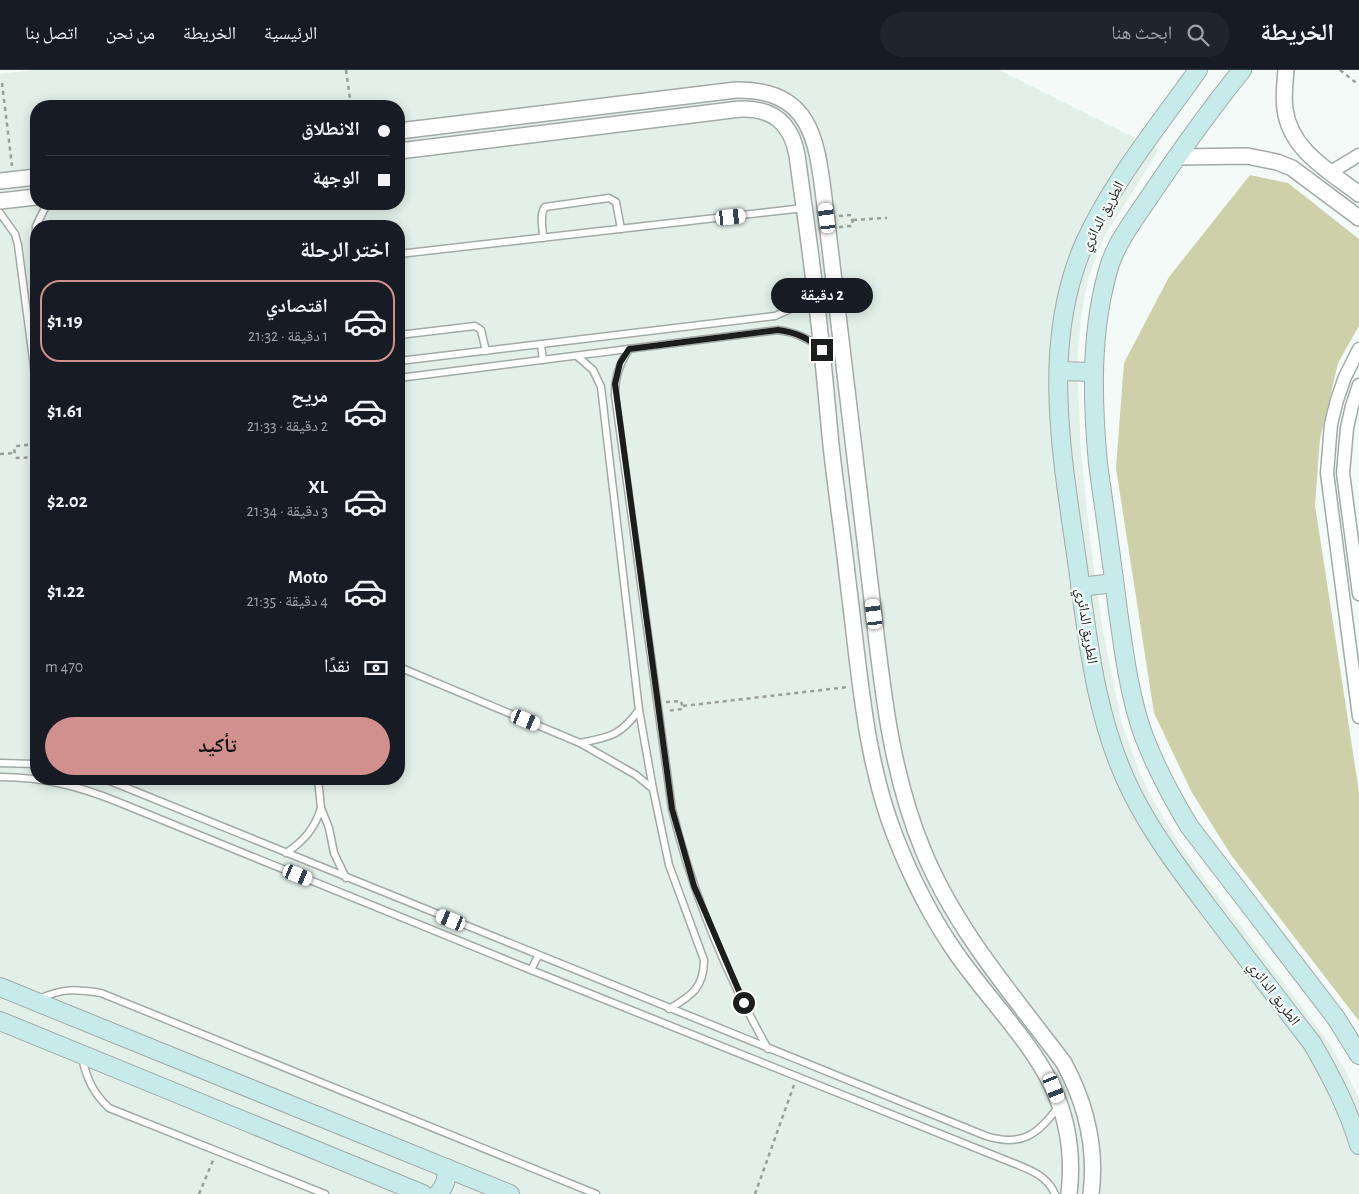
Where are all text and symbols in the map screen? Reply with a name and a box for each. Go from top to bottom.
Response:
search box [880,12,1230,57]
icon: search [1184,21,1212,49]
text: الخريطة [1260,21,1334,45]
text: ابحث هنا [1111,24,1172,43]
text: اتصل بنا [25,25,78,43]
text: من نحن [106,25,155,43]
text: الخريطة [183,25,236,43]
text: الرئيسية [264,25,317,43]
text: الانطلاق [301,120,360,139]
text: الوجهة [312,169,360,188]
street label: الطريق الدائري [1078,179,1130,255]
car [817,202,836,234]
car [715,208,746,226]
text: اختر الرحلة [300,239,390,261]
callout: 2 دقيقة [771,278,873,312]
text: 2 دقيقة [800,287,844,303]
text: اقتصادي [266,297,328,316]
icon: car [343,299,388,344]
text: $1.19 [47,312,83,331]
text: 1 دقيقة · 21:32 [248,328,328,344]
route end [811,339,833,361]
text: مريح [291,387,328,406]
icon: car [343,389,388,434]
text: $1.61 [47,402,83,421]
text: 2 دقيقة · 21:33 [247,418,328,434]
text: XL [308,478,328,497]
icon: car [343,479,388,524]
text: $2.02 [47,492,88,511]
text: 3 دقيقة · 21:34 [247,503,328,519]
text: Moto [288,568,328,587]
icon: car [343,569,388,614]
text: $1.22 [47,582,85,601]
street label: الطريق الدائري [1069,587,1100,666]
text: 4 دقيقة · 21:35 [246,593,328,609]
car [864,598,883,630]
icon: cash [362,654,390,682]
text: نقدًا [324,657,350,676]
text: 470 m [45,659,83,675]
car [509,707,542,733]
button: تأكيد [45,717,390,775]
car [281,862,314,888]
car [434,907,467,933]
street label: الطريق الدائري [1242,958,1303,1031]
route start [733,992,755,1014]
car [1041,1071,1066,1105]

